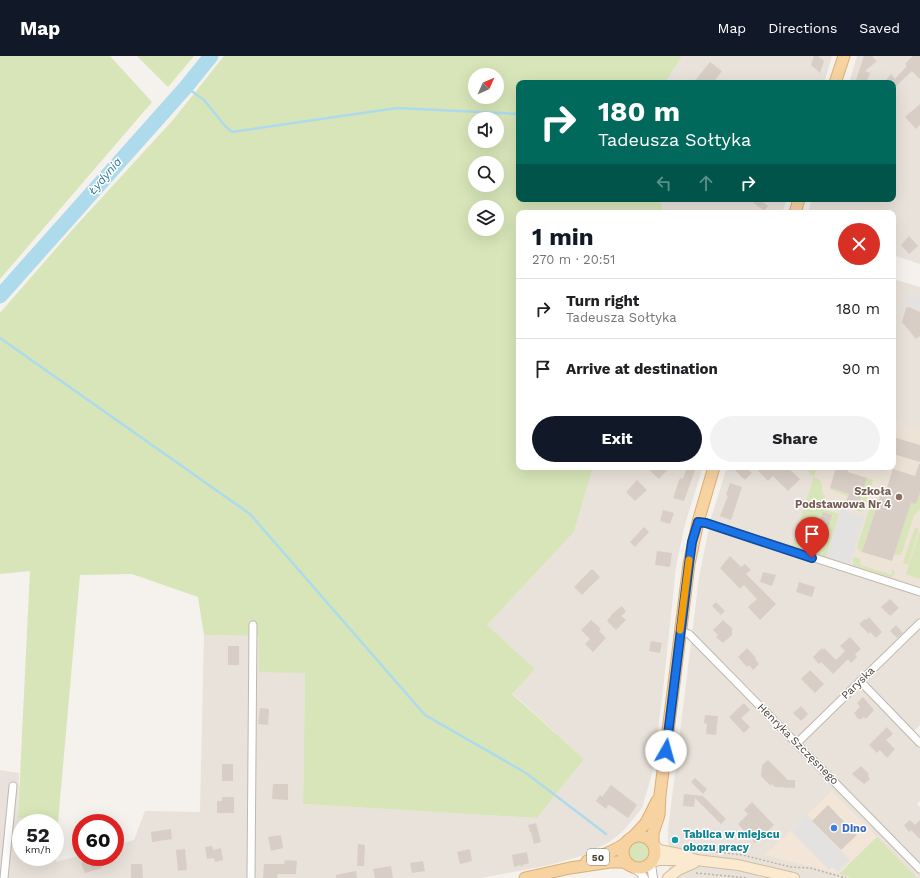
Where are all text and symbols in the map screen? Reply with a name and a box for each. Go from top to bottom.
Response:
text: Map [20,17,60,40]
text: Map [718,20,746,36]
text: Directions [768,20,837,36]
text: Saved [859,20,900,36]
north arrow [468,68,504,104]
map controls [468,68,504,236]
text: 180 m [598,95,680,128]
icon: right [532,96,584,148]
button: sound [468,112,504,148]
text: Tadeusza Sołtyka [598,129,751,150]
water label: Łydynia [85,154,125,197]
button: search [468,156,504,192]
icon: left [653,172,675,194]
icon: ahead [695,172,717,194]
icon: right [737,172,759,194]
button: layers [468,200,504,236]
text: 1 min [532,223,594,251]
button: close [838,223,880,265]
text: 270 m · 20:51 [532,252,615,267]
text: Turn right [566,292,639,310]
icon: right [532,298,554,320]
text: 180 m [836,300,880,318]
text: Tadeusza Sołtyka [566,310,677,325]
icon: arrive [532,358,554,380]
text: Arrive at destination [566,360,718,378]
text: 90 m [842,360,880,378]
button: Exit [532,416,702,462]
button: Share [710,416,880,462]
place label: Szkoła Podstawowa Nr 4 [795,485,892,511]
marker: Szkoła Podstawowa Nr 4 [894,492,904,502]
pin [795,517,829,558]
icon: arrive [801,523,823,545]
street label: Paryska [839,664,877,702]
street label: Henryka Szczęsnego [755,701,841,787]
position arrow [645,730,687,772]
speed limit sign: 60 [72,814,124,866]
place label: Dino [842,822,867,835]
text: 52 [26,823,50,847]
marker: Dino [829,823,839,833]
place label: Tablica w miejscu obozu pracy [683,828,780,854]
marker: Tablica w miejscu obozu pracy [670,835,680,845]
text: km/h [25,844,51,855]
road number: 50 [587,849,609,865]

